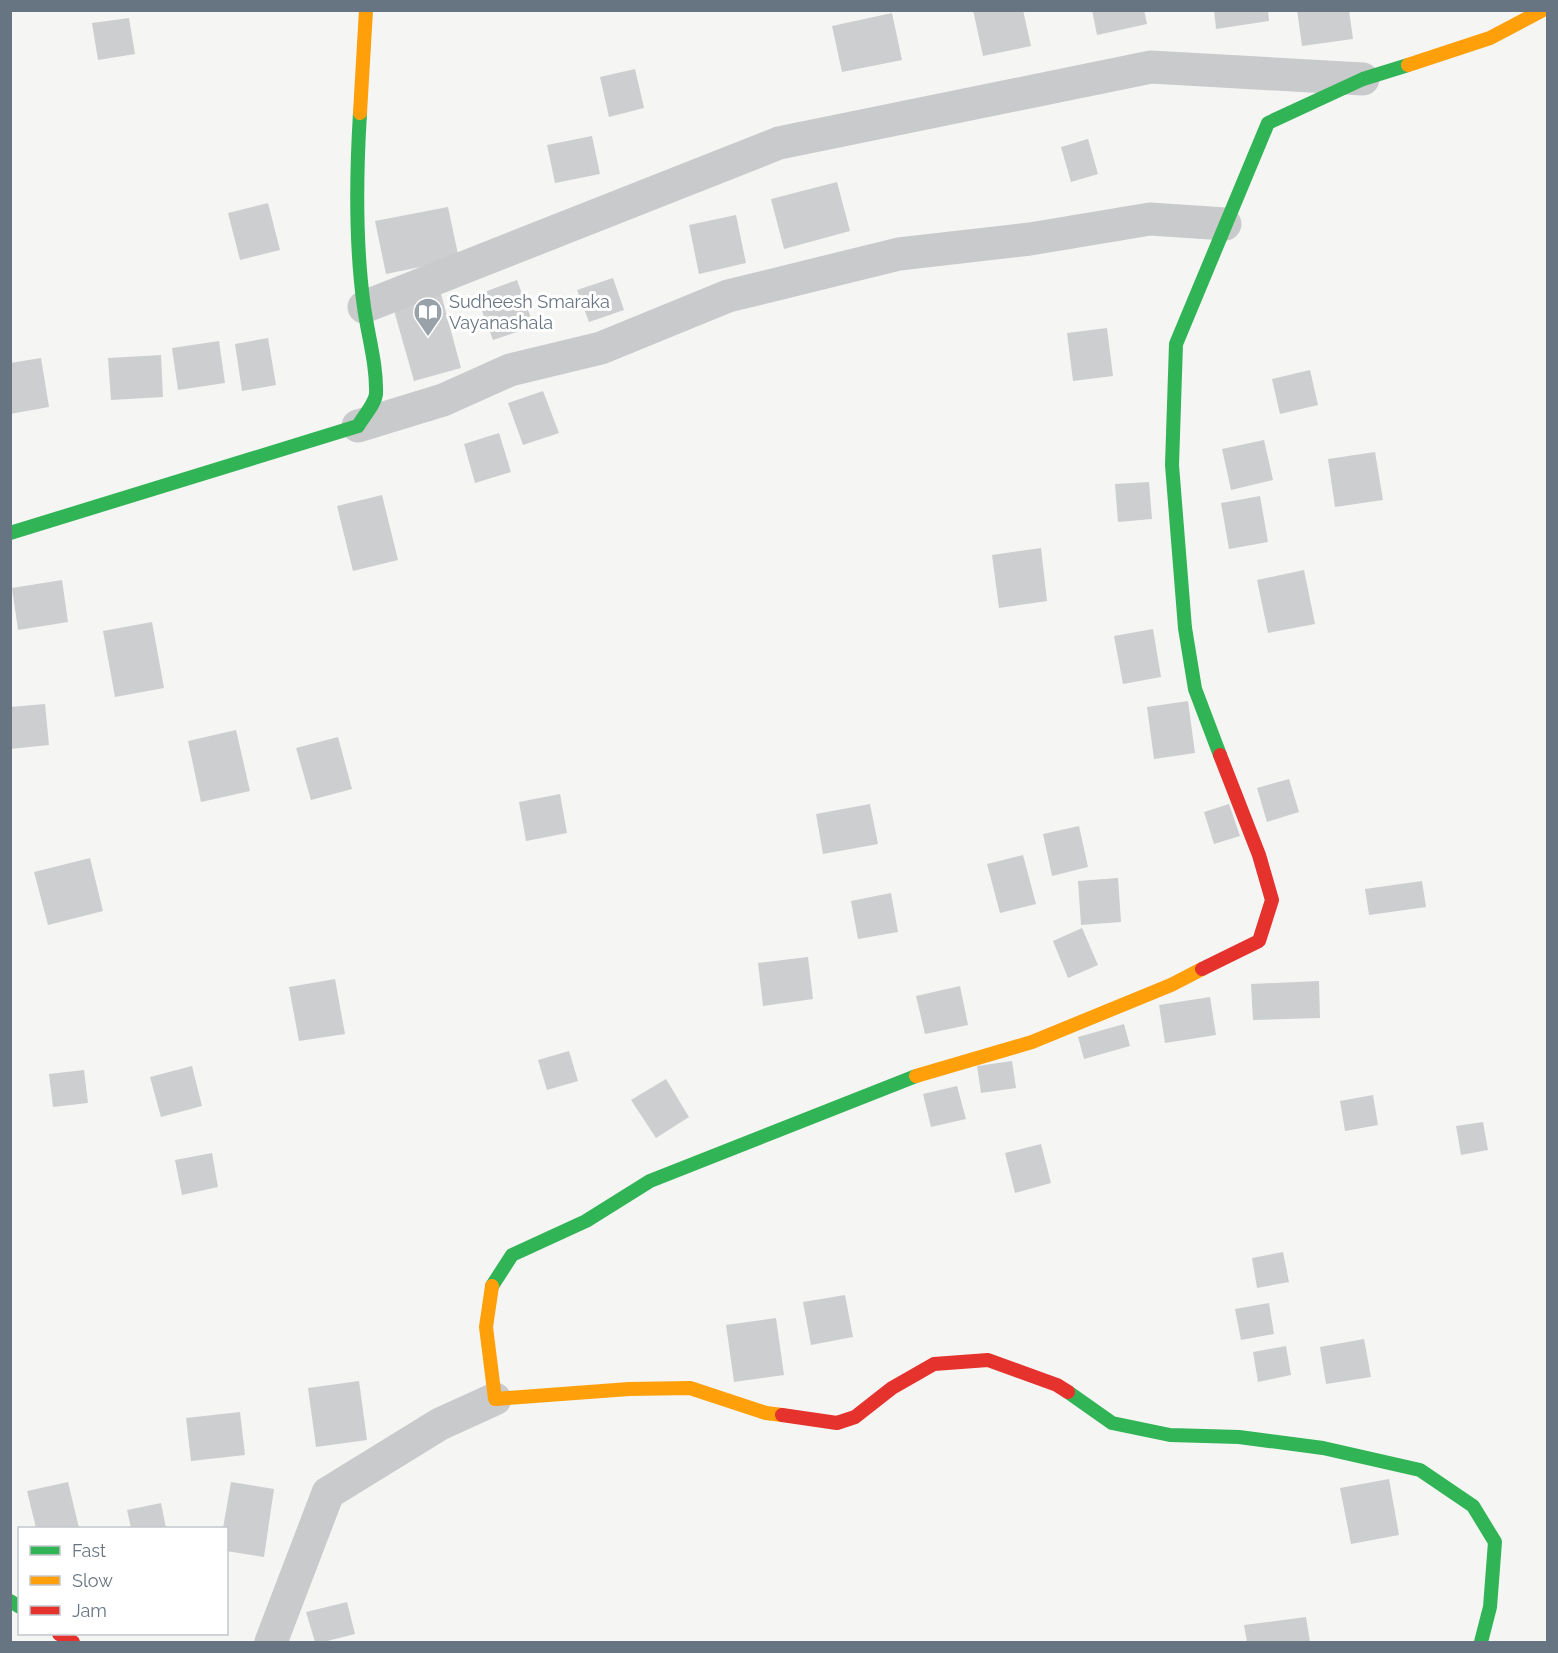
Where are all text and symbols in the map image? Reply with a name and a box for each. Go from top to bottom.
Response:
place label: Sudheesh Smaraka Vayanashala [449,291,610,333]
library icon: Sudheesh Smaraka Vayanashala [412,296,444,338]
legend [18,1527,228,1635]
text: Fast [72,1540,106,1561]
text: Slow [72,1570,113,1591]
text: Jam [72,1600,107,1621]

